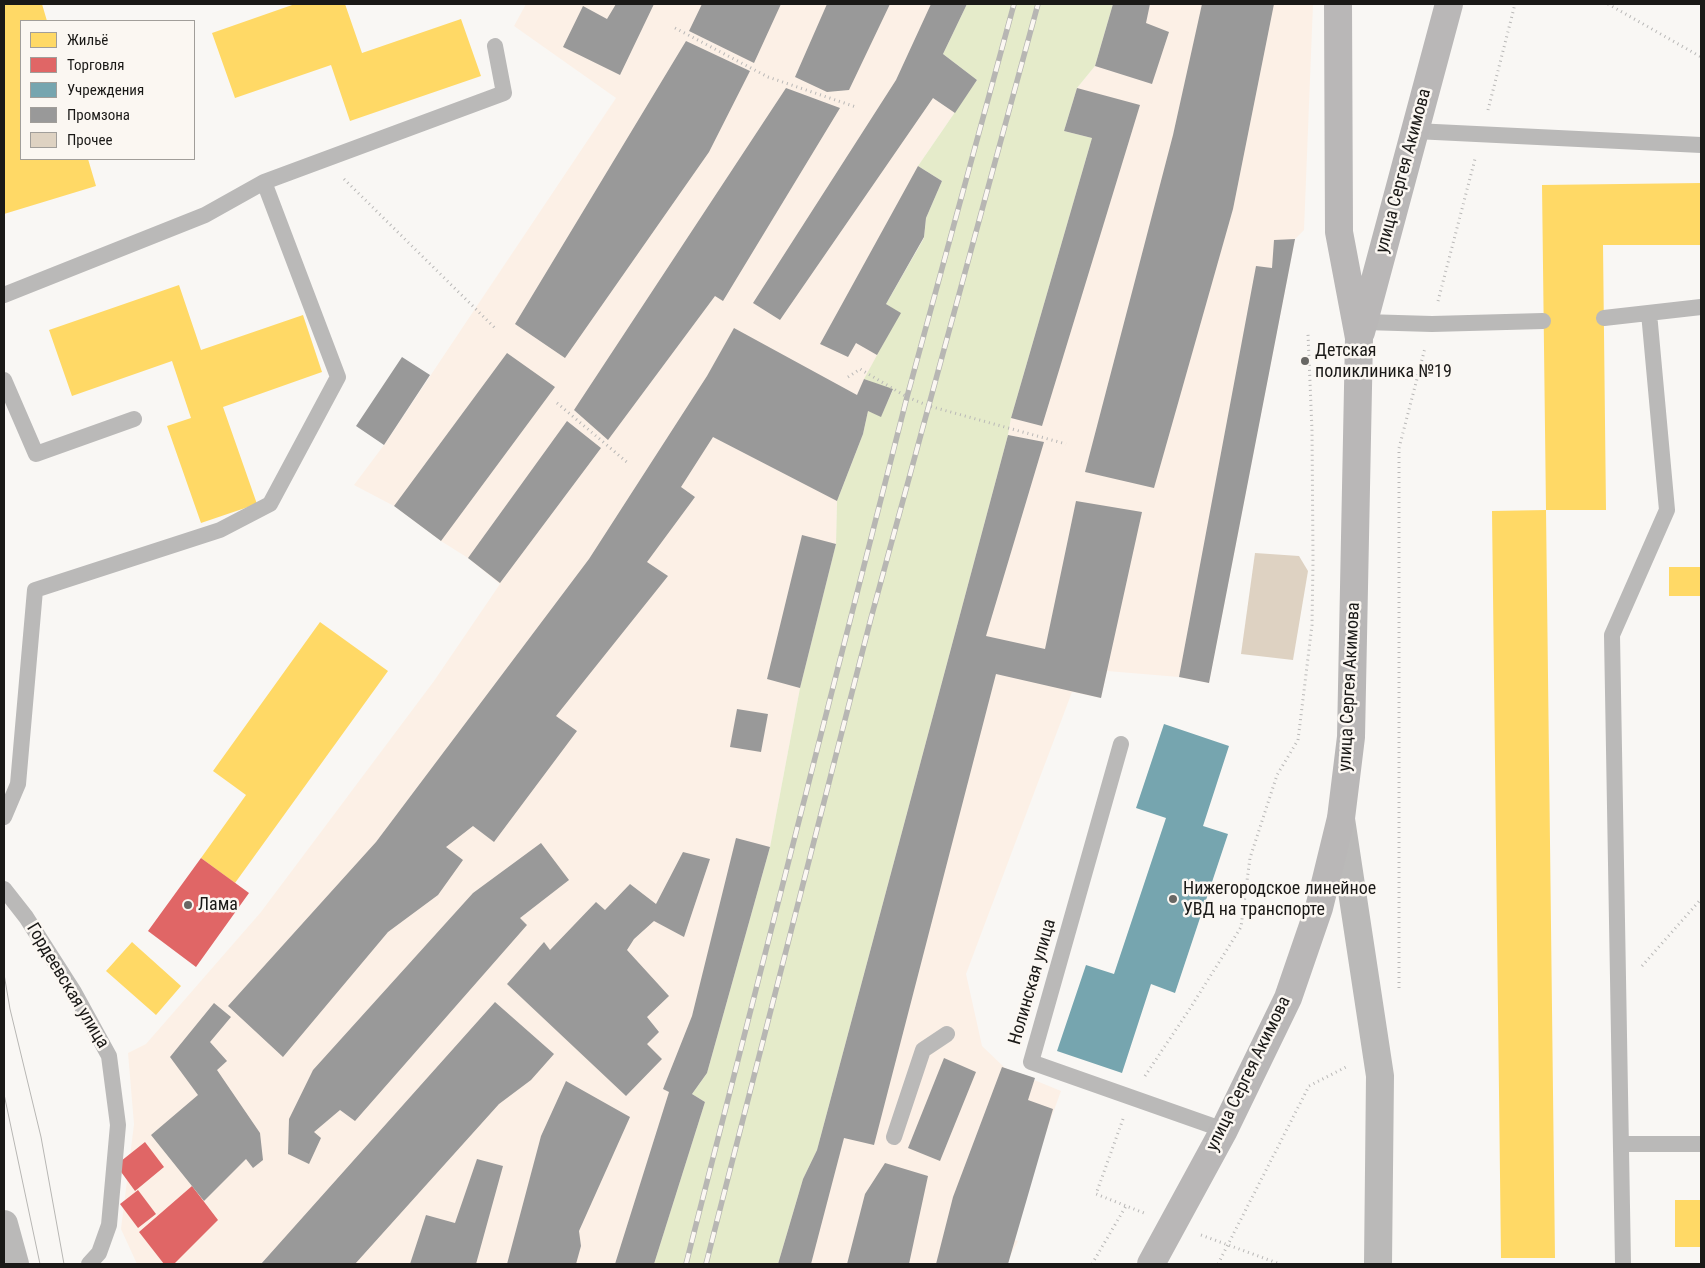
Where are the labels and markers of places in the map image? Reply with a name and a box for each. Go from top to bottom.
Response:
place label: Детская поликлиника №19 [1315,340,1452,382]
marker: Детская поликлиника №19 [1299,355,1311,367]
place label: Нижегородское линейное УВД на транспорте [1183,878,1376,921]
marker: Нижегородское линейное УВД на транспорте [1167,893,1179,905]
place label: Лама [198,894,238,916]
marker: Лама [182,899,194,911]

